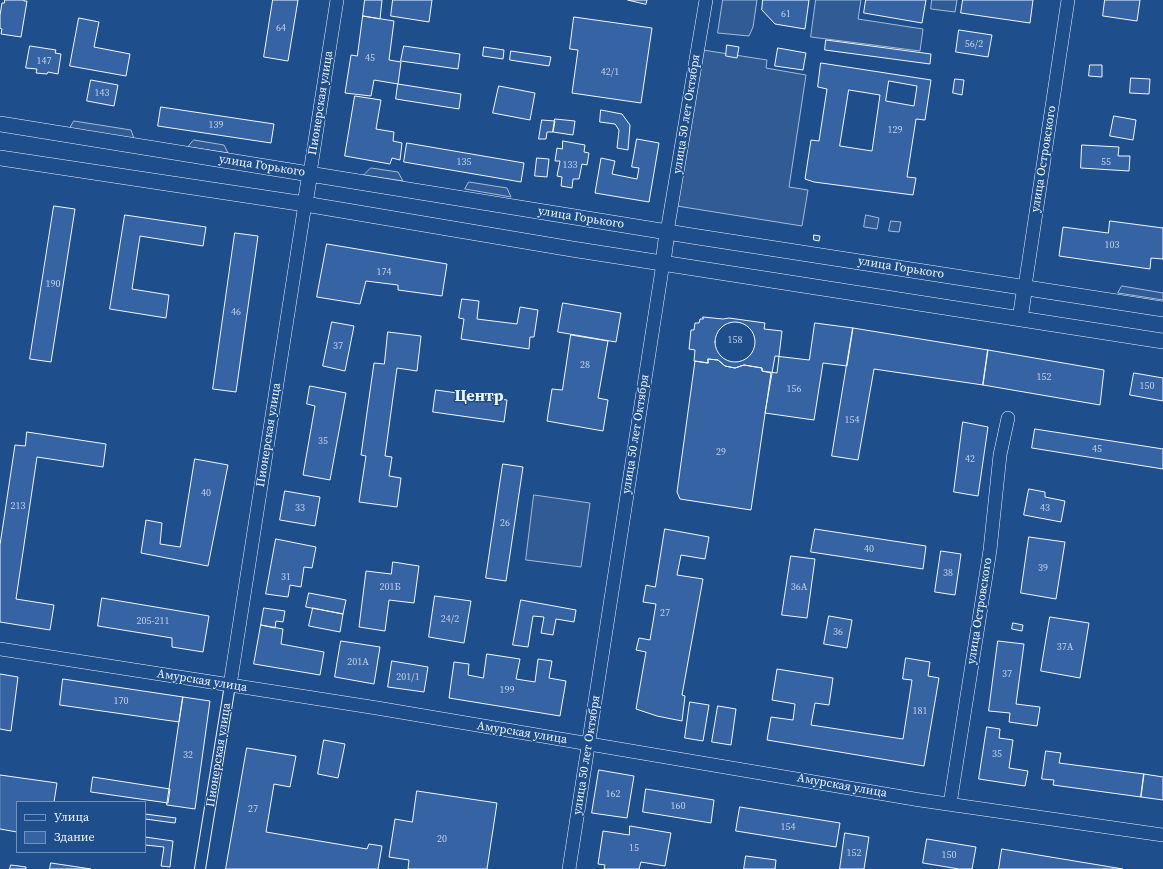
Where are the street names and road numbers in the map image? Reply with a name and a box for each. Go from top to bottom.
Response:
street label: Пионерская улица [306,50,336,156]
street label: улица 50 лет Октября [670,53,704,175]
street label: улица Островского [1028,105,1060,213]
street label: улица Горького [218,152,306,180]
street label: улица Горького [537,204,625,232]
street label: улица Горького [857,254,945,282]
street label: улица 50 лет Октября [619,373,653,495]
street label: Пионерская улица [254,382,284,488]
street label: улица Островского [964,557,996,665]
street label: Амурская улица [156,667,248,695]
street label: улица 50 лет Октября [570,694,604,816]
street label: Пионерская улица [204,702,234,808]
street label: Амурская улица [476,719,568,747]
street label: Амурская улица [796,771,888,801]

